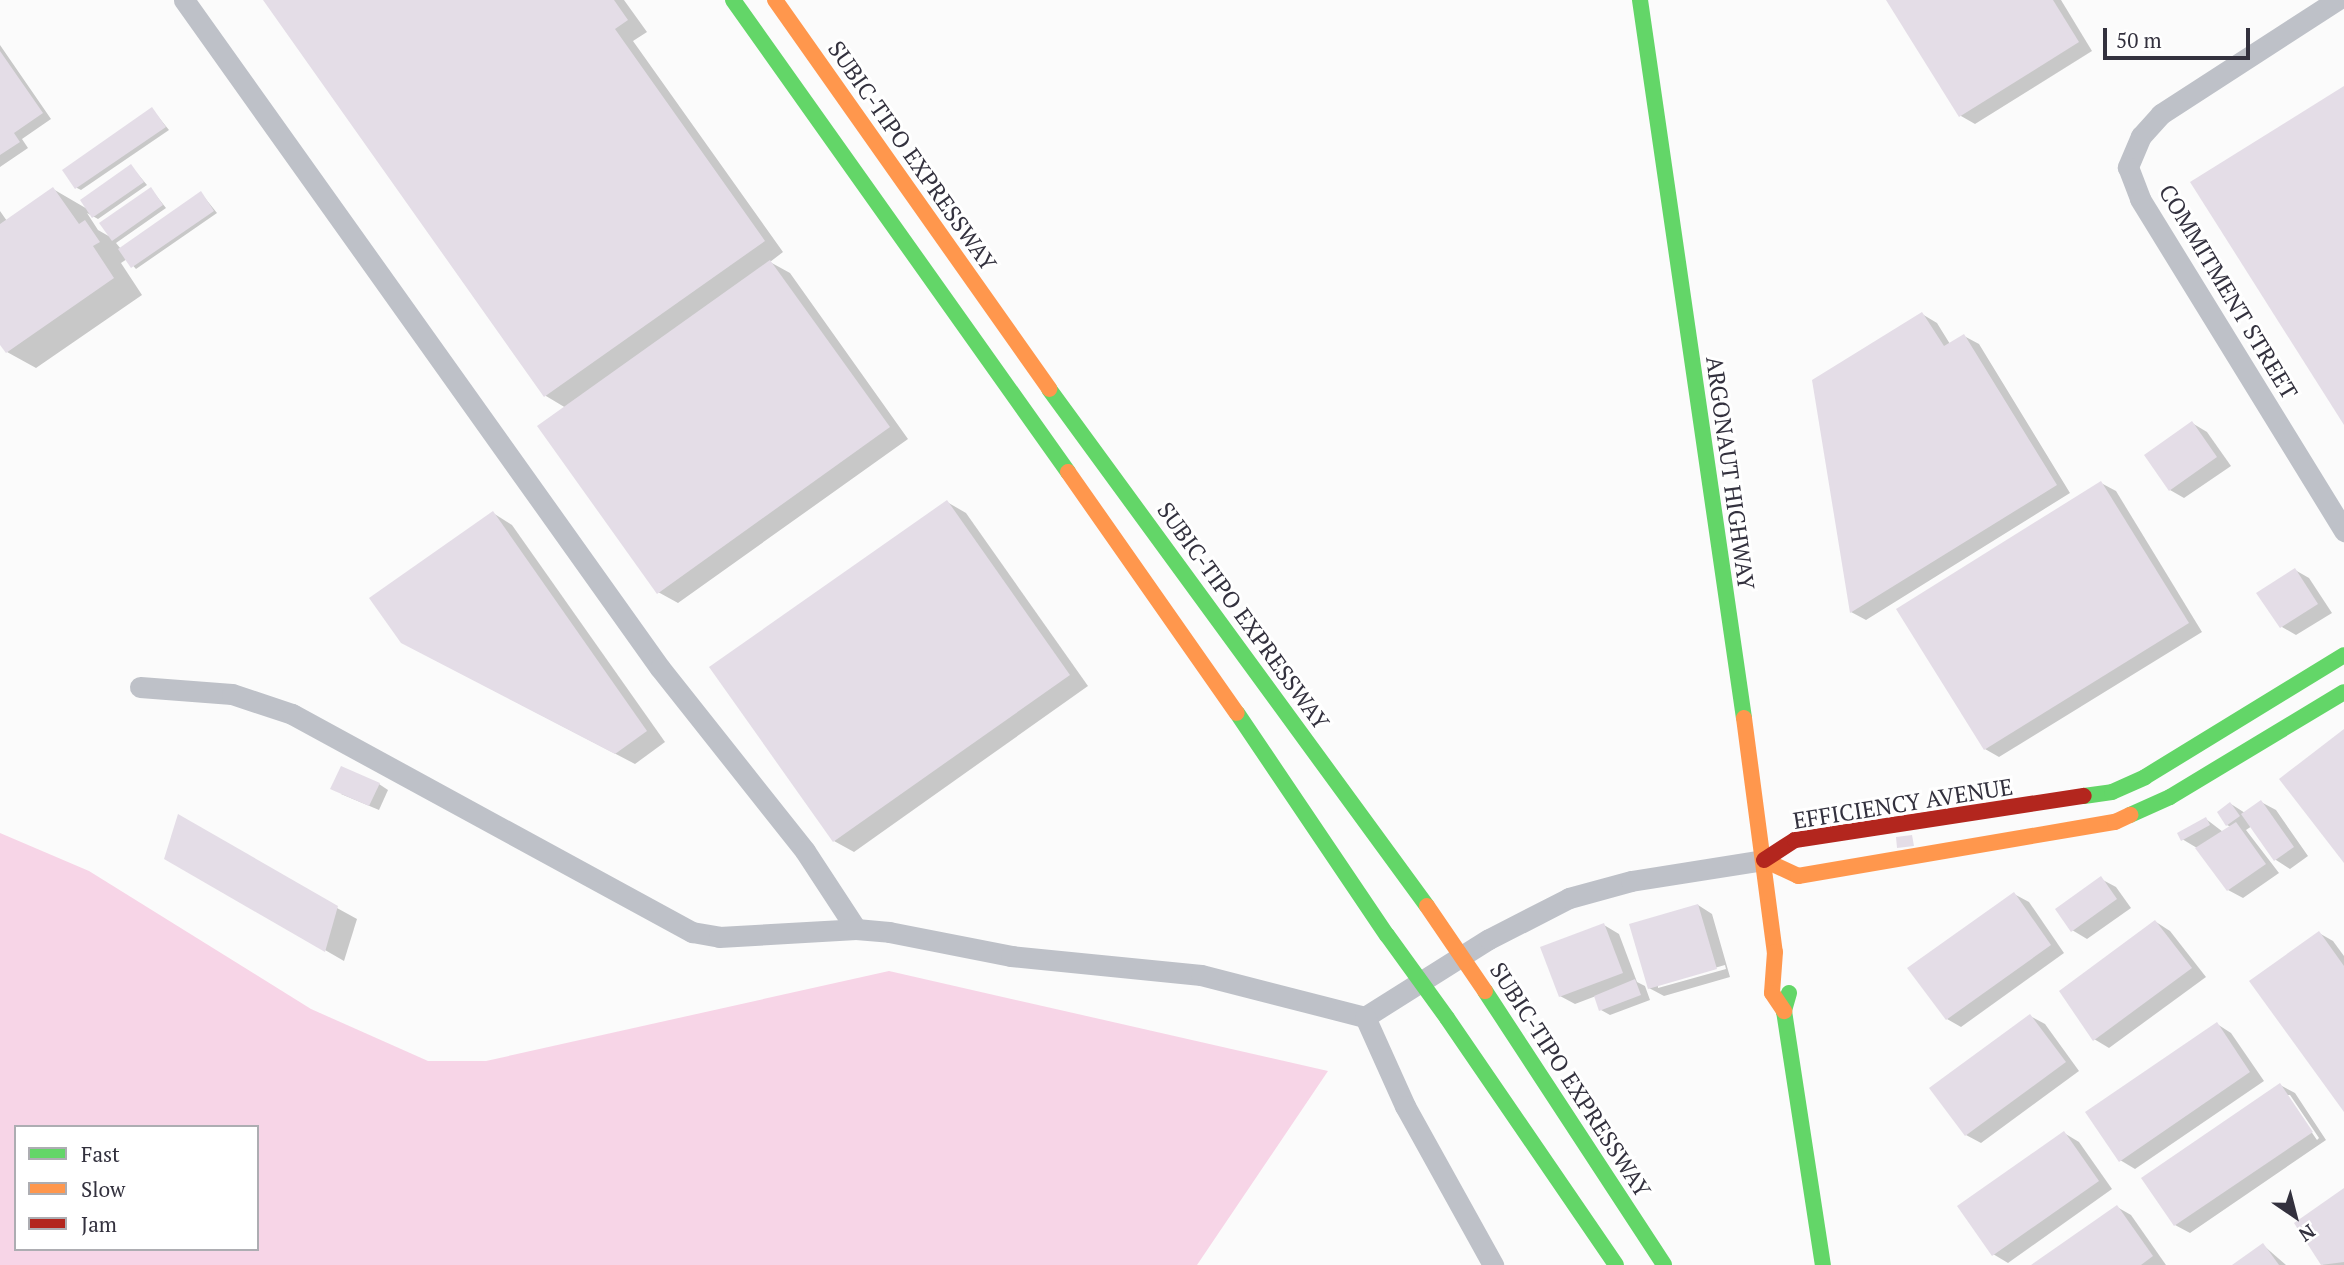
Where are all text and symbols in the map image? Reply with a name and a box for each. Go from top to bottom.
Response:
scale bar [2106,14,2253,58]
text: 50 m [2116,26,2162,54]
street label: SUBIC-TIPO EXPRESSWAY [822,36,1002,276]
street label: COMMITMENT STREET [2153,180,2303,404]
street label: ARGONAUT HIGHWAY [1700,354,1760,592]
street label: SUBIC-TIPO EXPRESSWAY [1151,497,1335,735]
street label: EFFICIENCY AVENUE [1791,773,2015,835]
street label: SUBIC-TIPO EXPRESSWAY [1484,958,1656,1202]
legend [14,1125,259,1251]
text: Fast [81,1140,120,1168]
text: Slow [81,1175,125,1203]
north arrow [2260,1181,2330,1251]
text: Jam [81,1210,117,1238]
text: N [2294,1219,2320,1248]

